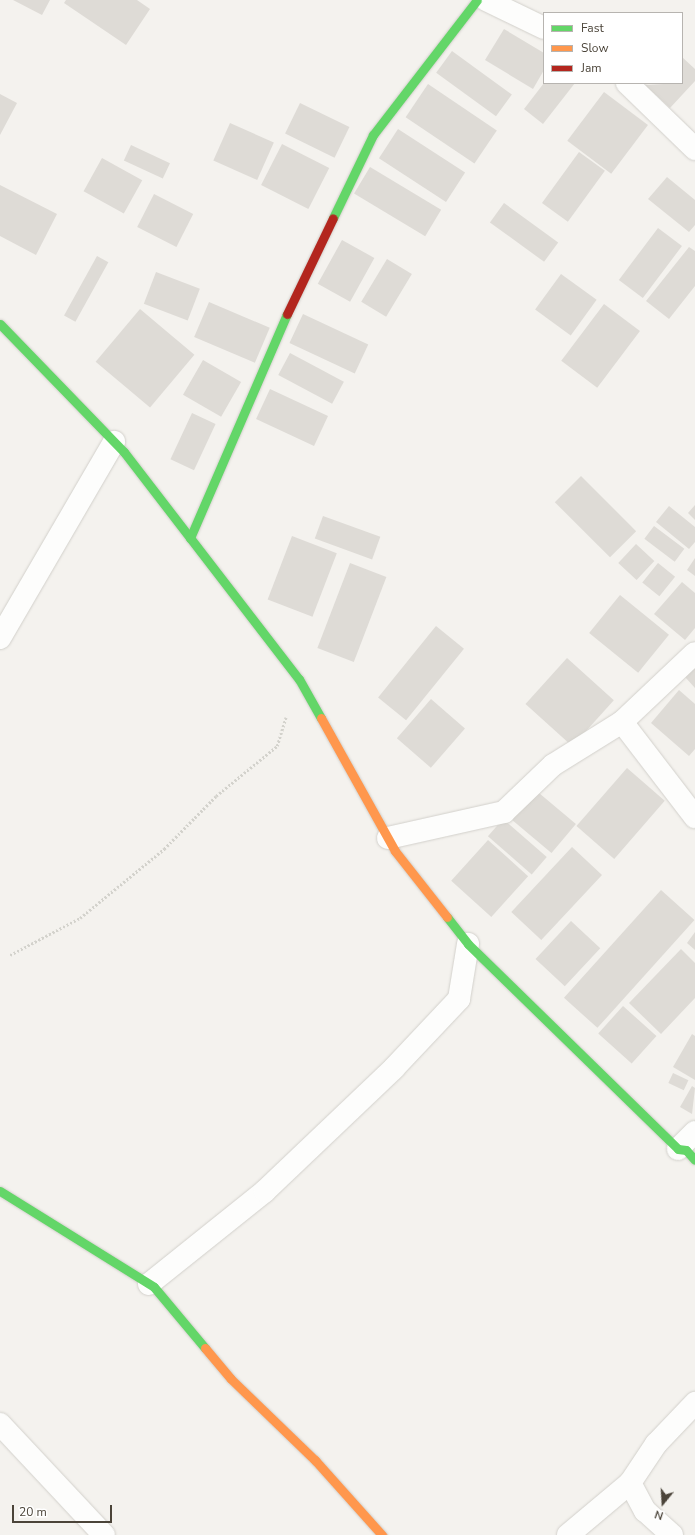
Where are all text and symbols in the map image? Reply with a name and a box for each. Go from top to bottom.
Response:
legend [543,12,683,84]
text: Fast [581,20,604,36]
text: Slow [581,40,609,56]
text: Jam [581,60,602,76]
north arrow [643,1483,683,1523]
scale bar [14,1497,114,1523]
text: 20 m [19,1504,47,1520]
text: N [653,1506,665,1523]

